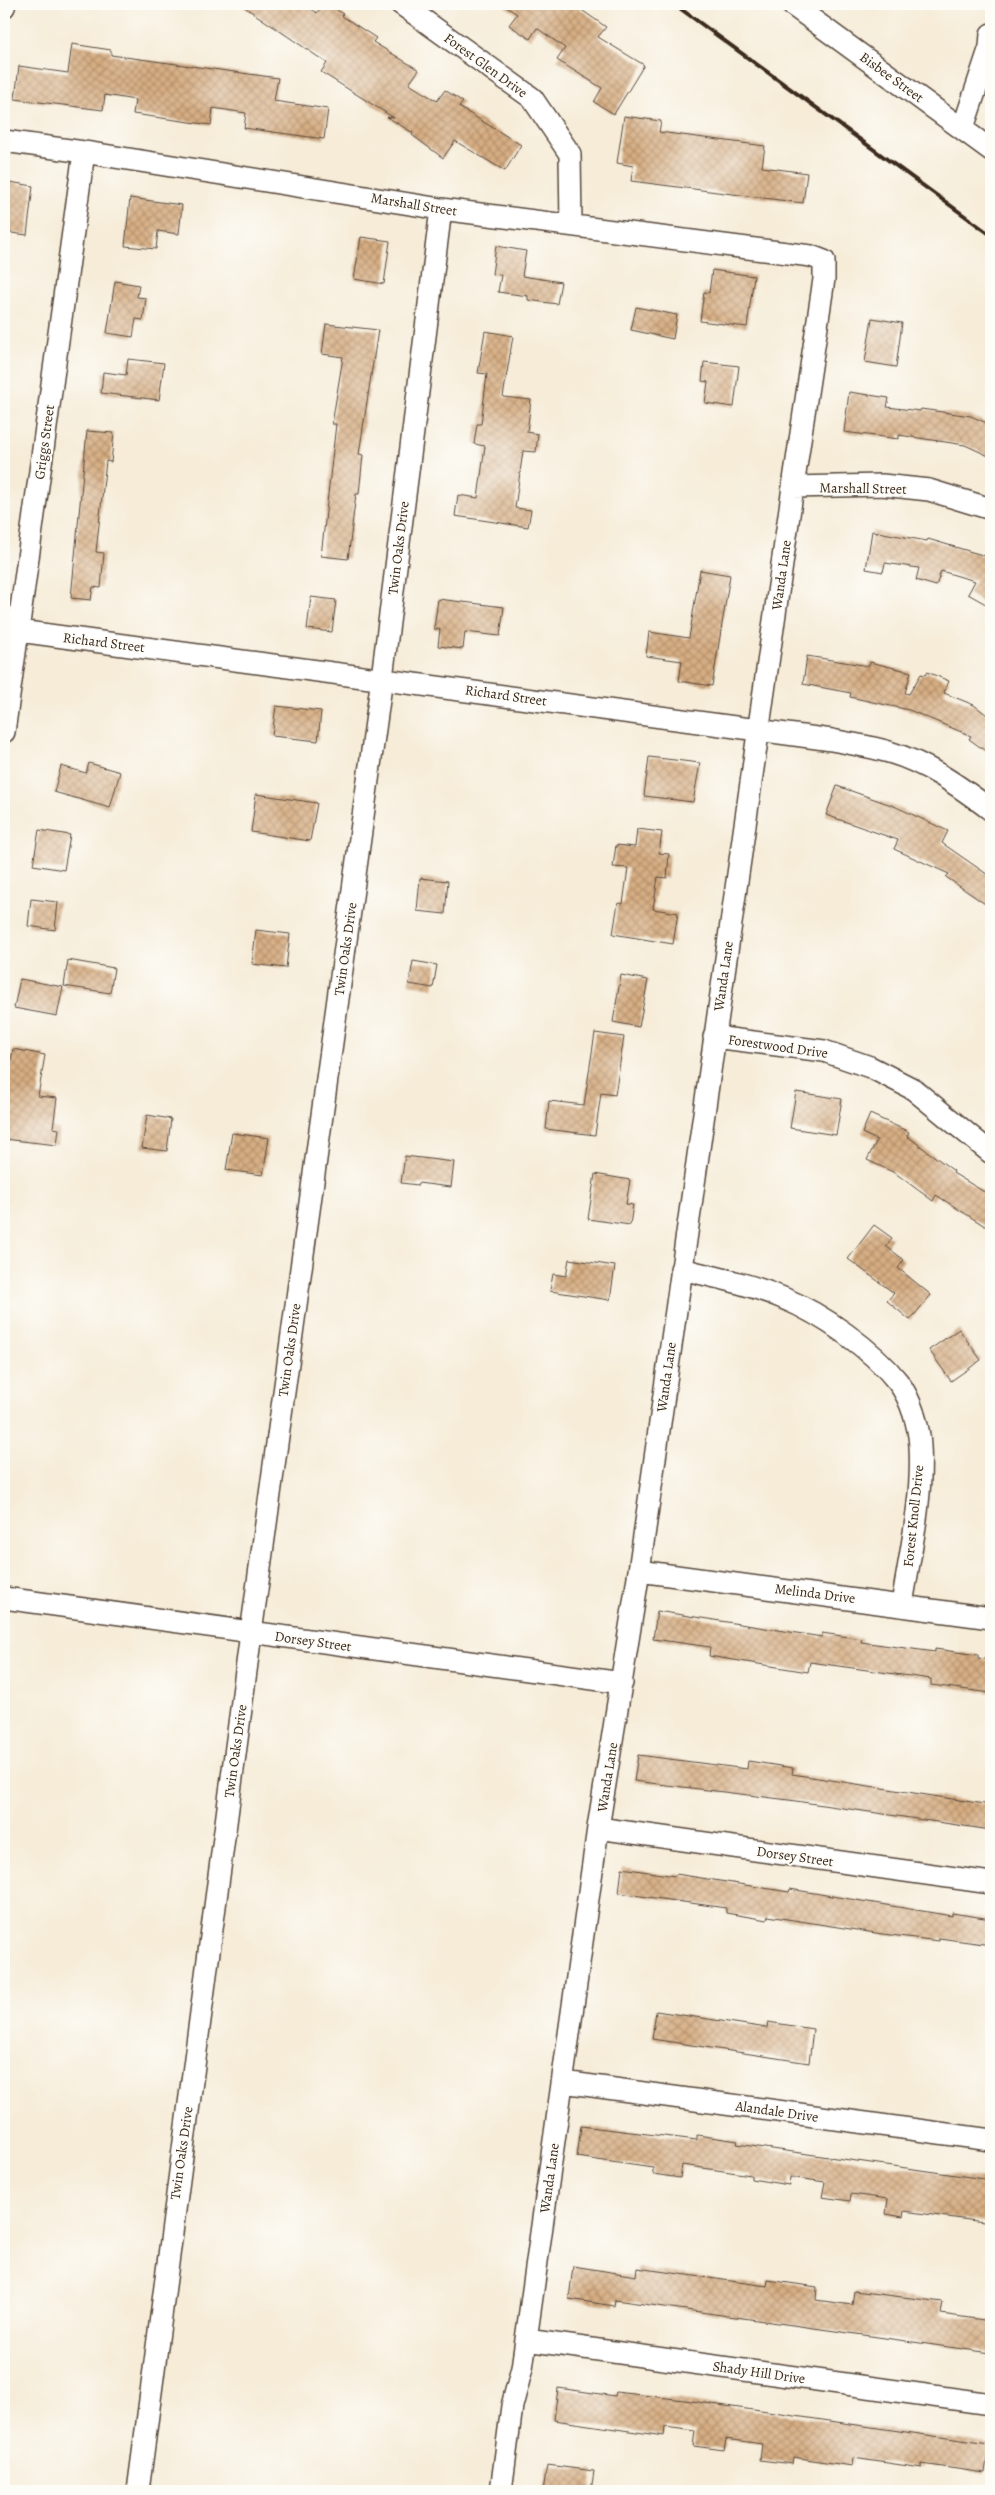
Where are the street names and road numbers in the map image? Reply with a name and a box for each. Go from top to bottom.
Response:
street label: Forest Glen Drive [440,29,531,102]
street label: Bisbee Street [856,48,928,107]
street label: Marshall Street [369,188,459,221]
street label: Griggs Street [30,403,59,481]
street label: Marshall Street [819,478,907,499]
street label: Twin Oaks Drive [383,500,414,596]
street label: Wanda Lane [767,539,796,612]
street label: Richard Street [62,628,146,657]
street label: Richard Street [464,680,548,711]
street label: Twin Oaks Drive [330,901,361,997]
street label: Wanda Lane [709,940,738,1013]
street label: Forestwood Drive [727,1030,829,1063]
street label: Twin Oaks Drive [274,1302,305,1398]
street label: Wanda Lane [652,1341,681,1414]
street label: Forest Knoll Drive [899,1464,928,1568]
street label: Melinda Drive [774,1579,856,1608]
street label: Dorsey Street [273,1627,353,1656]
street label: Twin Oaks Drive [220,1703,251,1799]
street label: Wanda Lane [592,1741,622,1814]
street label: Dorsey Street [755,1842,835,1871]
street label: Alandale Drive [733,2096,820,2127]
street label: Twin Oaks Drive [166,2105,197,2201]
street label: Wanda Lane [535,2142,564,2215]
street label: Shady Hill Drive [711,2357,806,2388]

